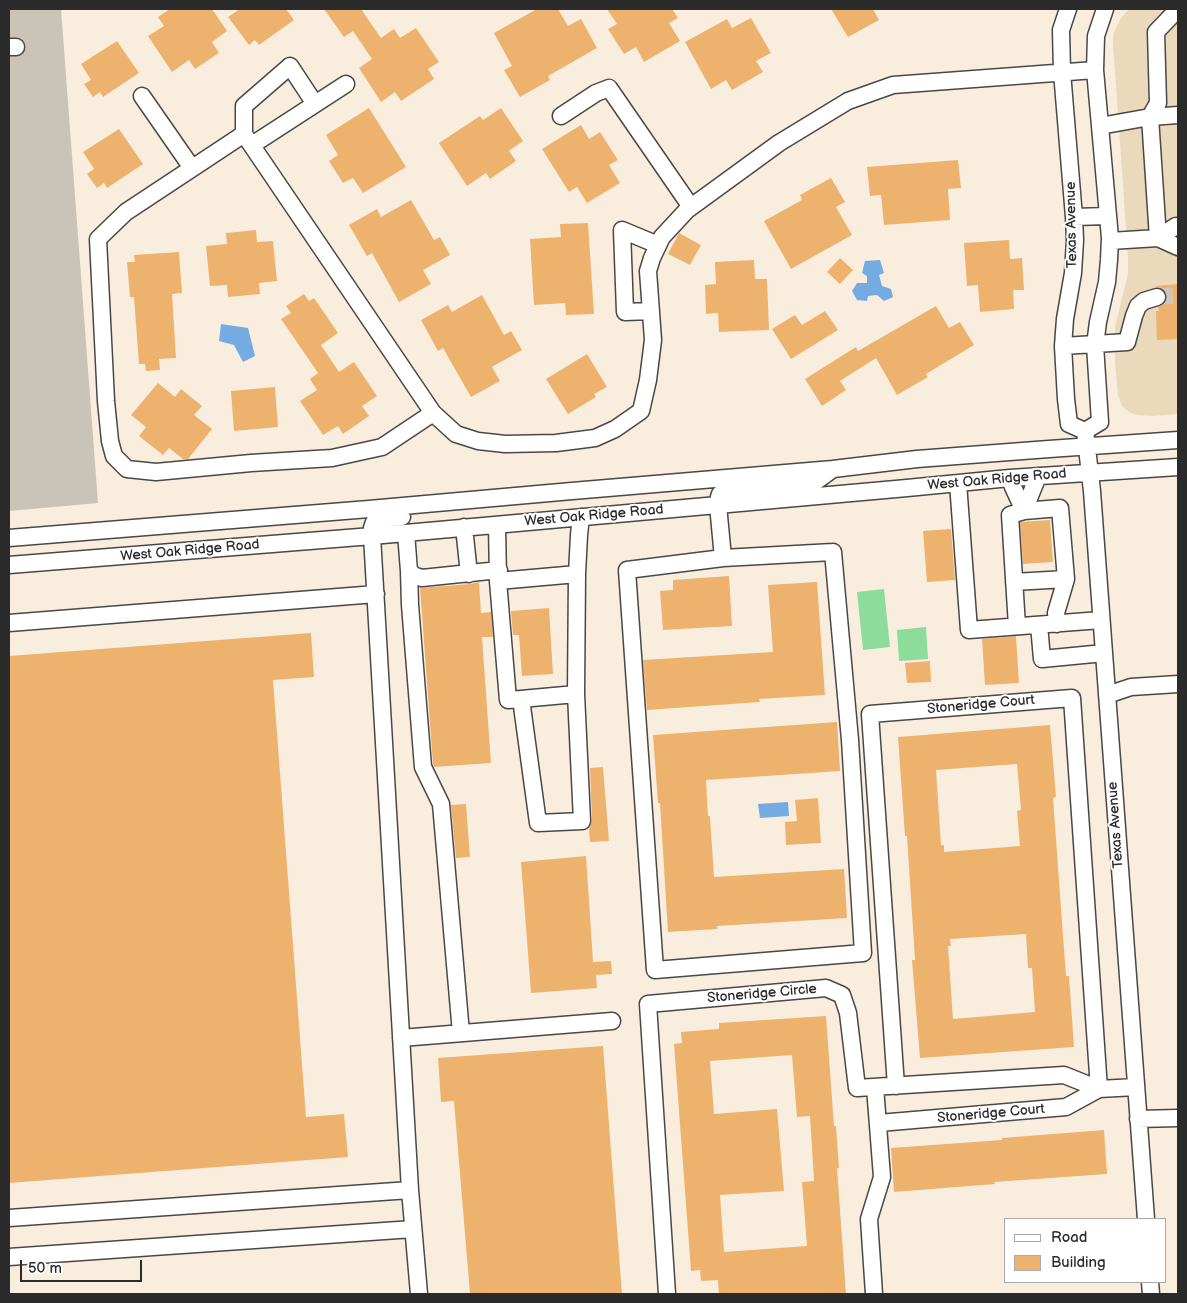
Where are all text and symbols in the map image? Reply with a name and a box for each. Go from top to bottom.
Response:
street label: Texas Avenue [1063,181,1081,269]
street label: West Oak Ridge Road [927,466,1067,494]
street label: West Oak Ridge Road [524,502,664,530]
street label: West Oak Ridge Road [120,537,260,565]
street label: Stoneridge Court [926,692,1036,718]
street label: Texas Avenue [1105,781,1127,869]
street label: Stoneridge Circle [707,981,817,1007]
street label: Stoneridge Court [936,1101,1046,1127]
legend [1004,1218,1167,1283]
text: Road [1051,1228,1087,1247]
scale bar [22,1250,145,1282]
text: Building [1051,1253,1106,1272]
text: 50 m [28,1259,62,1278]

